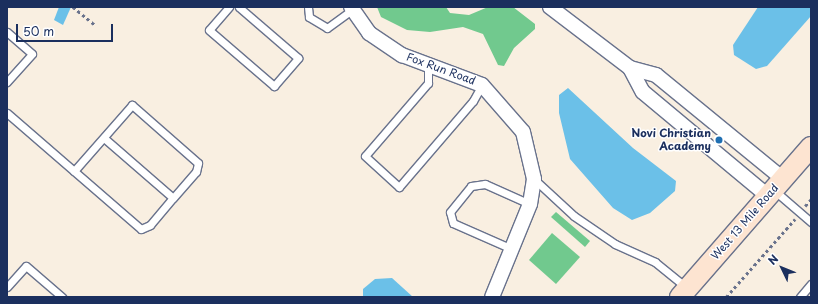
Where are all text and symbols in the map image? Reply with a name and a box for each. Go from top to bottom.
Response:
scale bar [18,16,115,42]
text: 50 m [23,22,54,40]
street label: Fox Run Road [405,50,477,88]
place label: Novi Christian Academy [631,127,711,153]
marker: Novi Christian Academy [714,135,724,145]
street label: West 13 Mile Road [708,181,782,263]
north arrow [762,248,802,288]
text: N [764,250,782,268]

